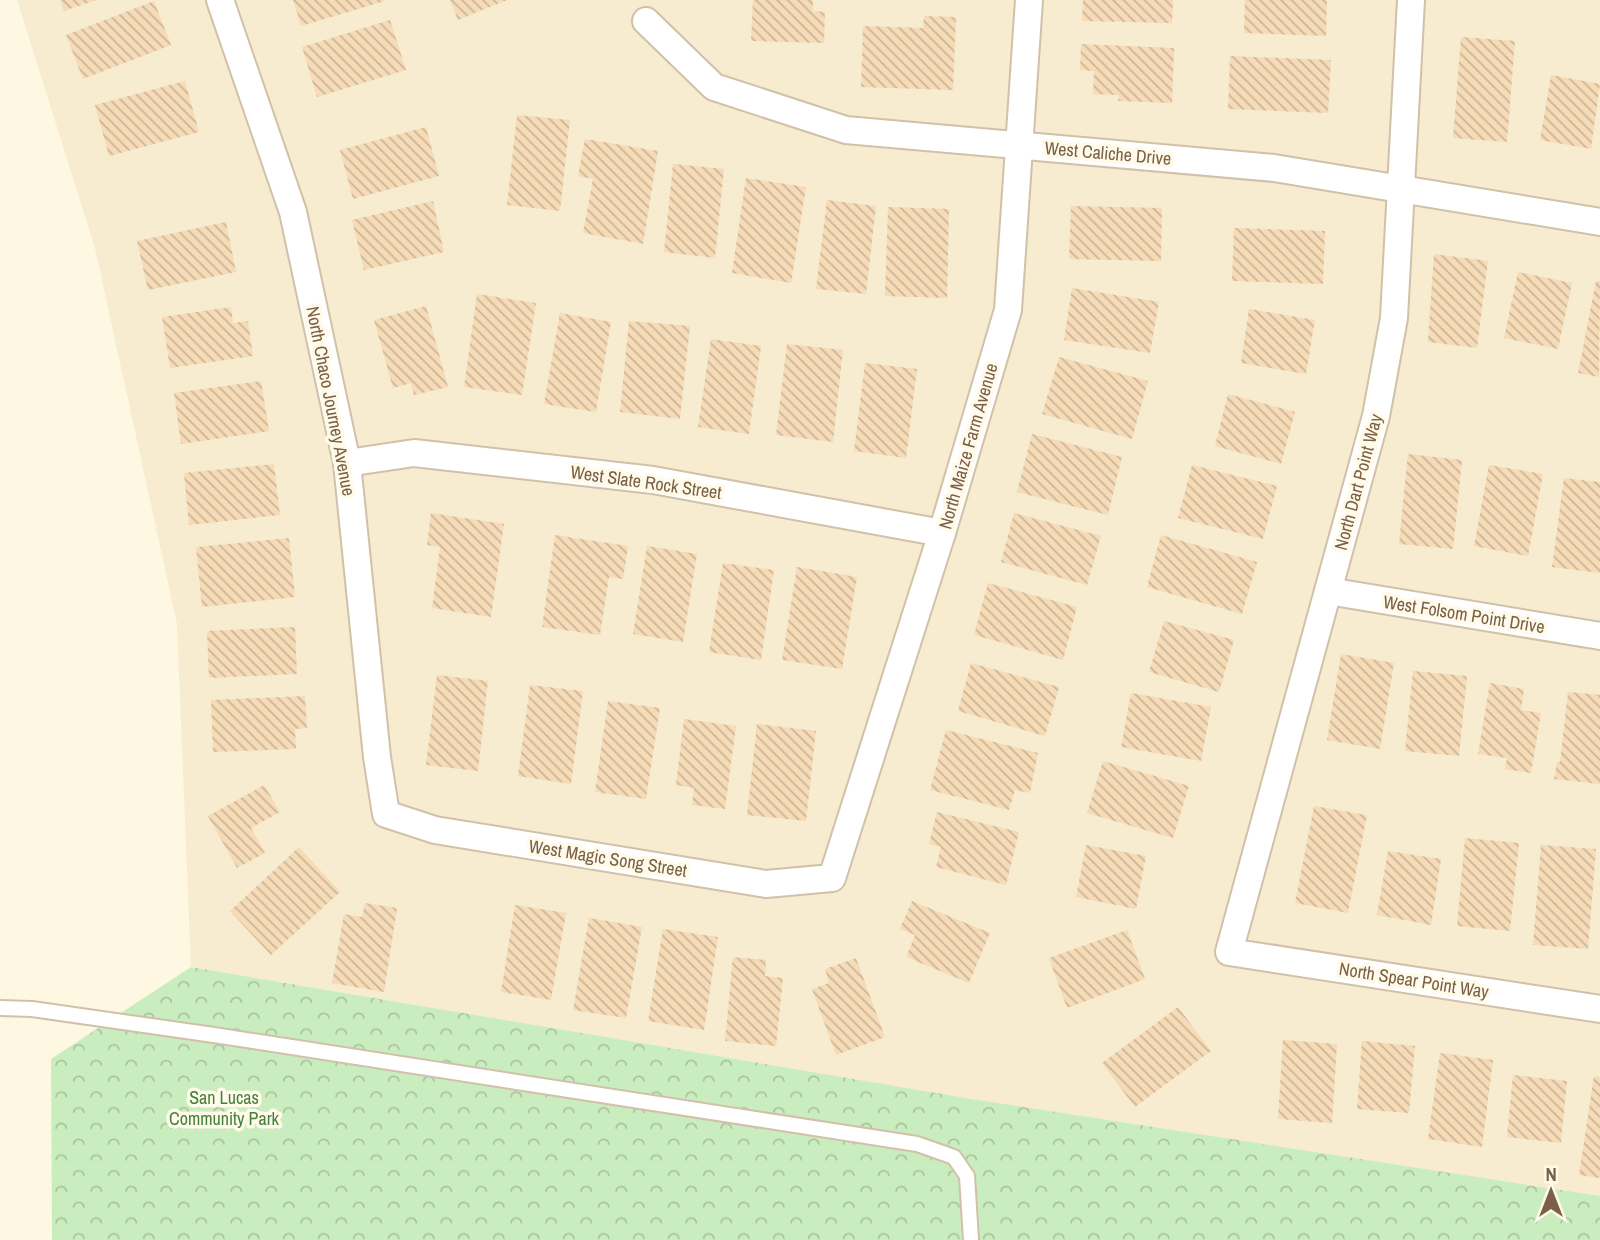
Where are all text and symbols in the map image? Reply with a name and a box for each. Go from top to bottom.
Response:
street label: West Caliche Drive [1044,135,1172,171]
street label: North Chaco Journey Avenue [300,304,362,498]
street label: North Maize Farm Avenue [932,360,1004,532]
street label: North Dart Point Way [1328,411,1388,553]
street label: West Slate Rock Street [569,459,723,505]
street label: West Folsom Point Drive [1382,589,1546,639]
street label: West Magic Song Street [527,833,689,883]
street label: North Spear Point Way [1337,956,1491,1004]
park label: San Lucas Community Park [169,1085,280,1131]
north arrow [1516,1156,1586,1226]
text: N [1545,1161,1557,1187]

